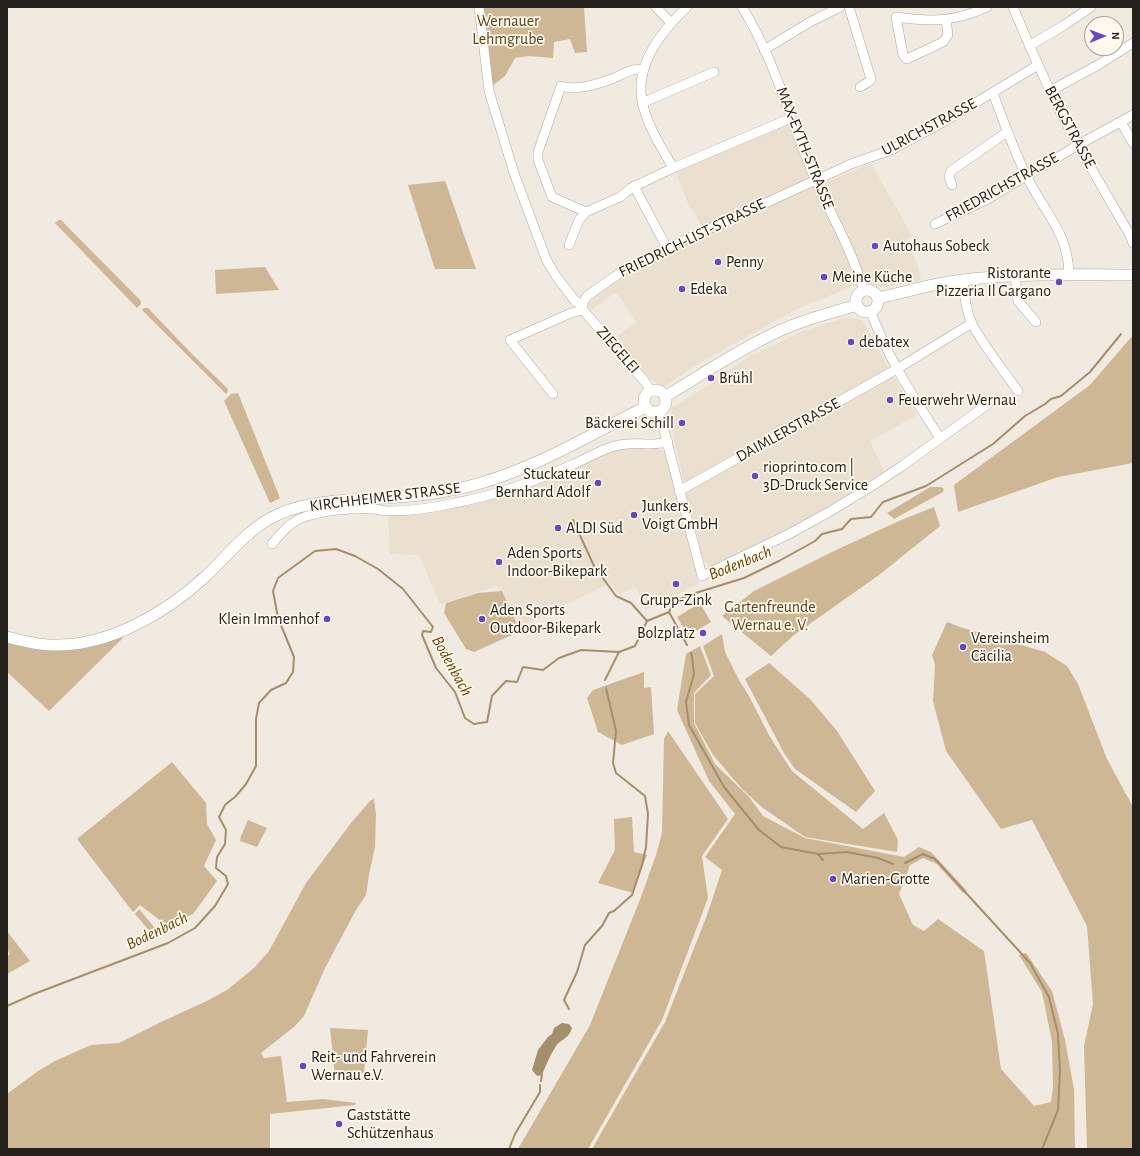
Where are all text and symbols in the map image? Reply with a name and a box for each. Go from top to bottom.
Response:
park label: Wernauer Lehmgrube [472,11,544,49]
north arrow [1084,16,1124,56]
text: N [1110,32,1121,40]
street label: BERGSTRASSE [1040,82,1100,172]
street label: MAX-EYTH-STRASSE [772,84,838,212]
street label: ULRICHSTRASSE [878,94,980,160]
street label: FRIEDRICHSTRASSE [942,148,1062,226]
street label: FRIEDRICH-LIST-STRASSE [616,194,768,282]
place label: Autohaus Sobeck [883,236,989,256]
marker: Autohaus Sobeck [870,241,880,251]
place label: Penny [726,252,764,272]
marker: Penny [713,257,723,267]
place label: Ristorante Pizzeria Il Gargano [936,263,1051,301]
place label: Meine Küche [832,267,912,287]
marker: Meine Küche [819,272,829,282]
marker: Ristorante Pizzeria Il Gargano [1054,277,1064,287]
place label: Edeka [690,279,727,299]
marker: Edeka [677,284,687,294]
street label: ZIEGELEI [592,323,644,377]
place label: debatex [859,332,909,352]
marker: debatex [846,337,856,347]
place label: Brühl [719,368,753,388]
marker: Brühl [706,373,716,383]
place label: Feuerwehr Wernau [898,390,1016,410]
street label: DAIMLERSTRASSE [733,394,843,466]
marker: Feuerwehr Wernau [885,395,895,405]
place label: Bäckerei Schill [585,413,674,433]
marker: Bäckerei Schill [677,418,687,428]
place label: rioprinto.com | 3D-Druck Service [763,457,868,495]
place label: Stuckateur Bernhard Adolf [495,464,590,502]
marker: rioprinto.com | 3D-Druck Service [750,471,760,481]
street label: KIRCHHEIMER STRASSE [308,478,462,516]
marker: Stuckateur Bernhard Adolf [593,478,603,488]
place label: Junkers, Voigt GmbH [642,496,719,534]
marker: Junkers, Voigt GmbH [629,510,639,520]
place label: ALDI Süd [566,518,623,538]
marker: ALDI Süd [553,523,563,533]
water label: Bodenbach [706,541,774,585]
place label: Aden Sports Indoor-Bikepark [507,543,607,581]
marker: Aden Sports Indoor-Bikepark [494,557,504,567]
marker: Grupp-Zink [671,579,681,589]
place label: Grupp-Zink [640,590,712,610]
park label: Gartenfreunde Wernau e. V. [724,597,816,635]
place label: Aden Sports Outdoor-Bikepark [490,600,601,638]
place label: Klein Immenhof [218,609,319,629]
marker: Klein Immenhof [322,614,332,624]
marker: Aden Sports Outdoor-Bikepark [477,614,487,624]
place label: Bolzplatz [637,623,695,643]
marker: Bolzplatz [698,628,708,638]
place label: Vereinsheim Cäcilia [971,628,1050,666]
water label: Bodenbach [427,632,477,700]
marker: Vereinsheim Cäcilia [958,642,968,652]
place label: Marien-Grotte [841,869,930,889]
marker: Marien-Grotte [828,874,838,884]
water label: Bodenbach [123,907,191,955]
place label: Reit- und Fahrverein Wernau e.V. [311,1047,436,1085]
marker: Reit- und Fahrverein Wernau e.V. [298,1061,308,1071]
place label: Gaststätte Schützenhaus [347,1105,434,1143]
marker: Gaststätte Schützenhaus [334,1119,344,1129]

